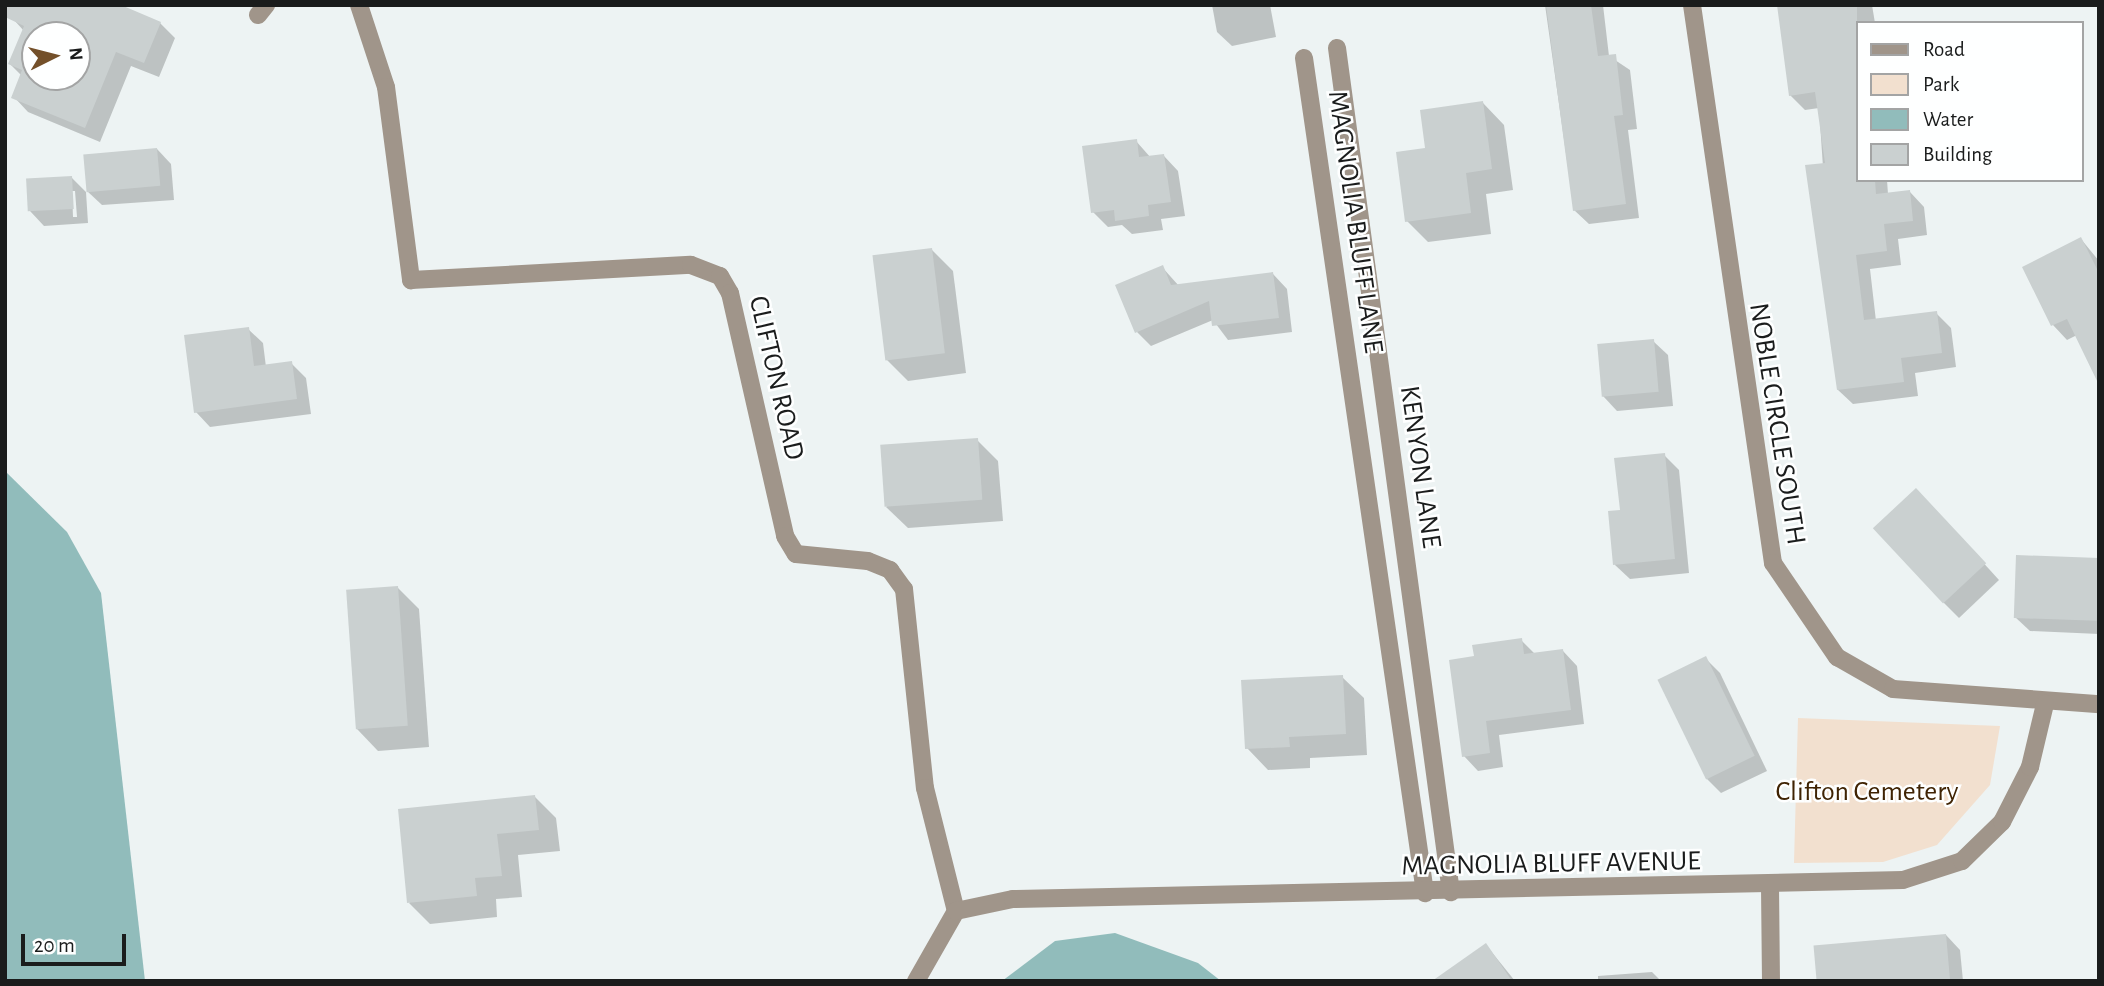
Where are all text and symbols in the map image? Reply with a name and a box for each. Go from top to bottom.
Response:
north arrow [21,21,91,91]
legend [1856,21,2083,182]
text: Road [1923,39,1965,60]
text: N [65,46,86,62]
text: Park [1923,74,1959,95]
street label: MAGNOLIA BLUFF LANE [1320,89,1390,355]
text: Water [1923,109,1973,130]
text: Building [1923,144,1992,165]
street label: CLIFTON ROAD [741,293,811,463]
street label: NOBLE CIRCLE SOUTH [1741,301,1813,547]
street label: KENYON LANE [1392,384,1448,550]
park label: Clifton Cemetery [1775,775,1959,809]
street label: MAGNOLIA BLUFF AVENUE [1401,845,1701,883]
scale bar [24,920,130,964]
text: 20 m [34,935,75,956]

